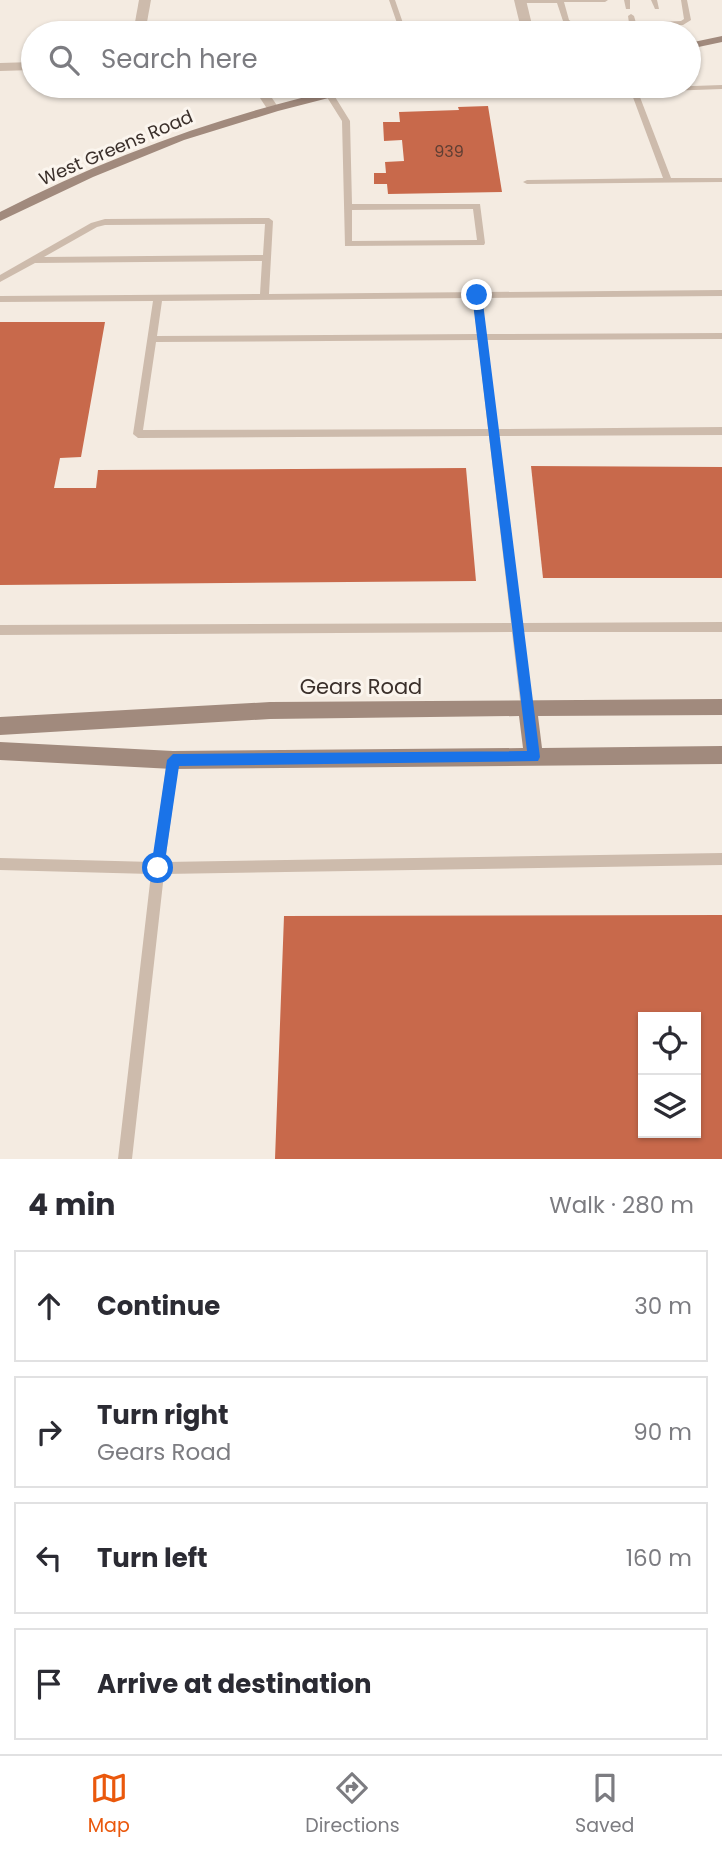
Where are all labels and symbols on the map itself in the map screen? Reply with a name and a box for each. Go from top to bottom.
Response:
street label: West Greens Road [35,104,197,191]
house number: 939 [434,140,464,163]
route end [461,279,492,310]
street label: Gears Road [300,672,422,701]
route start [142,852,173,883]

